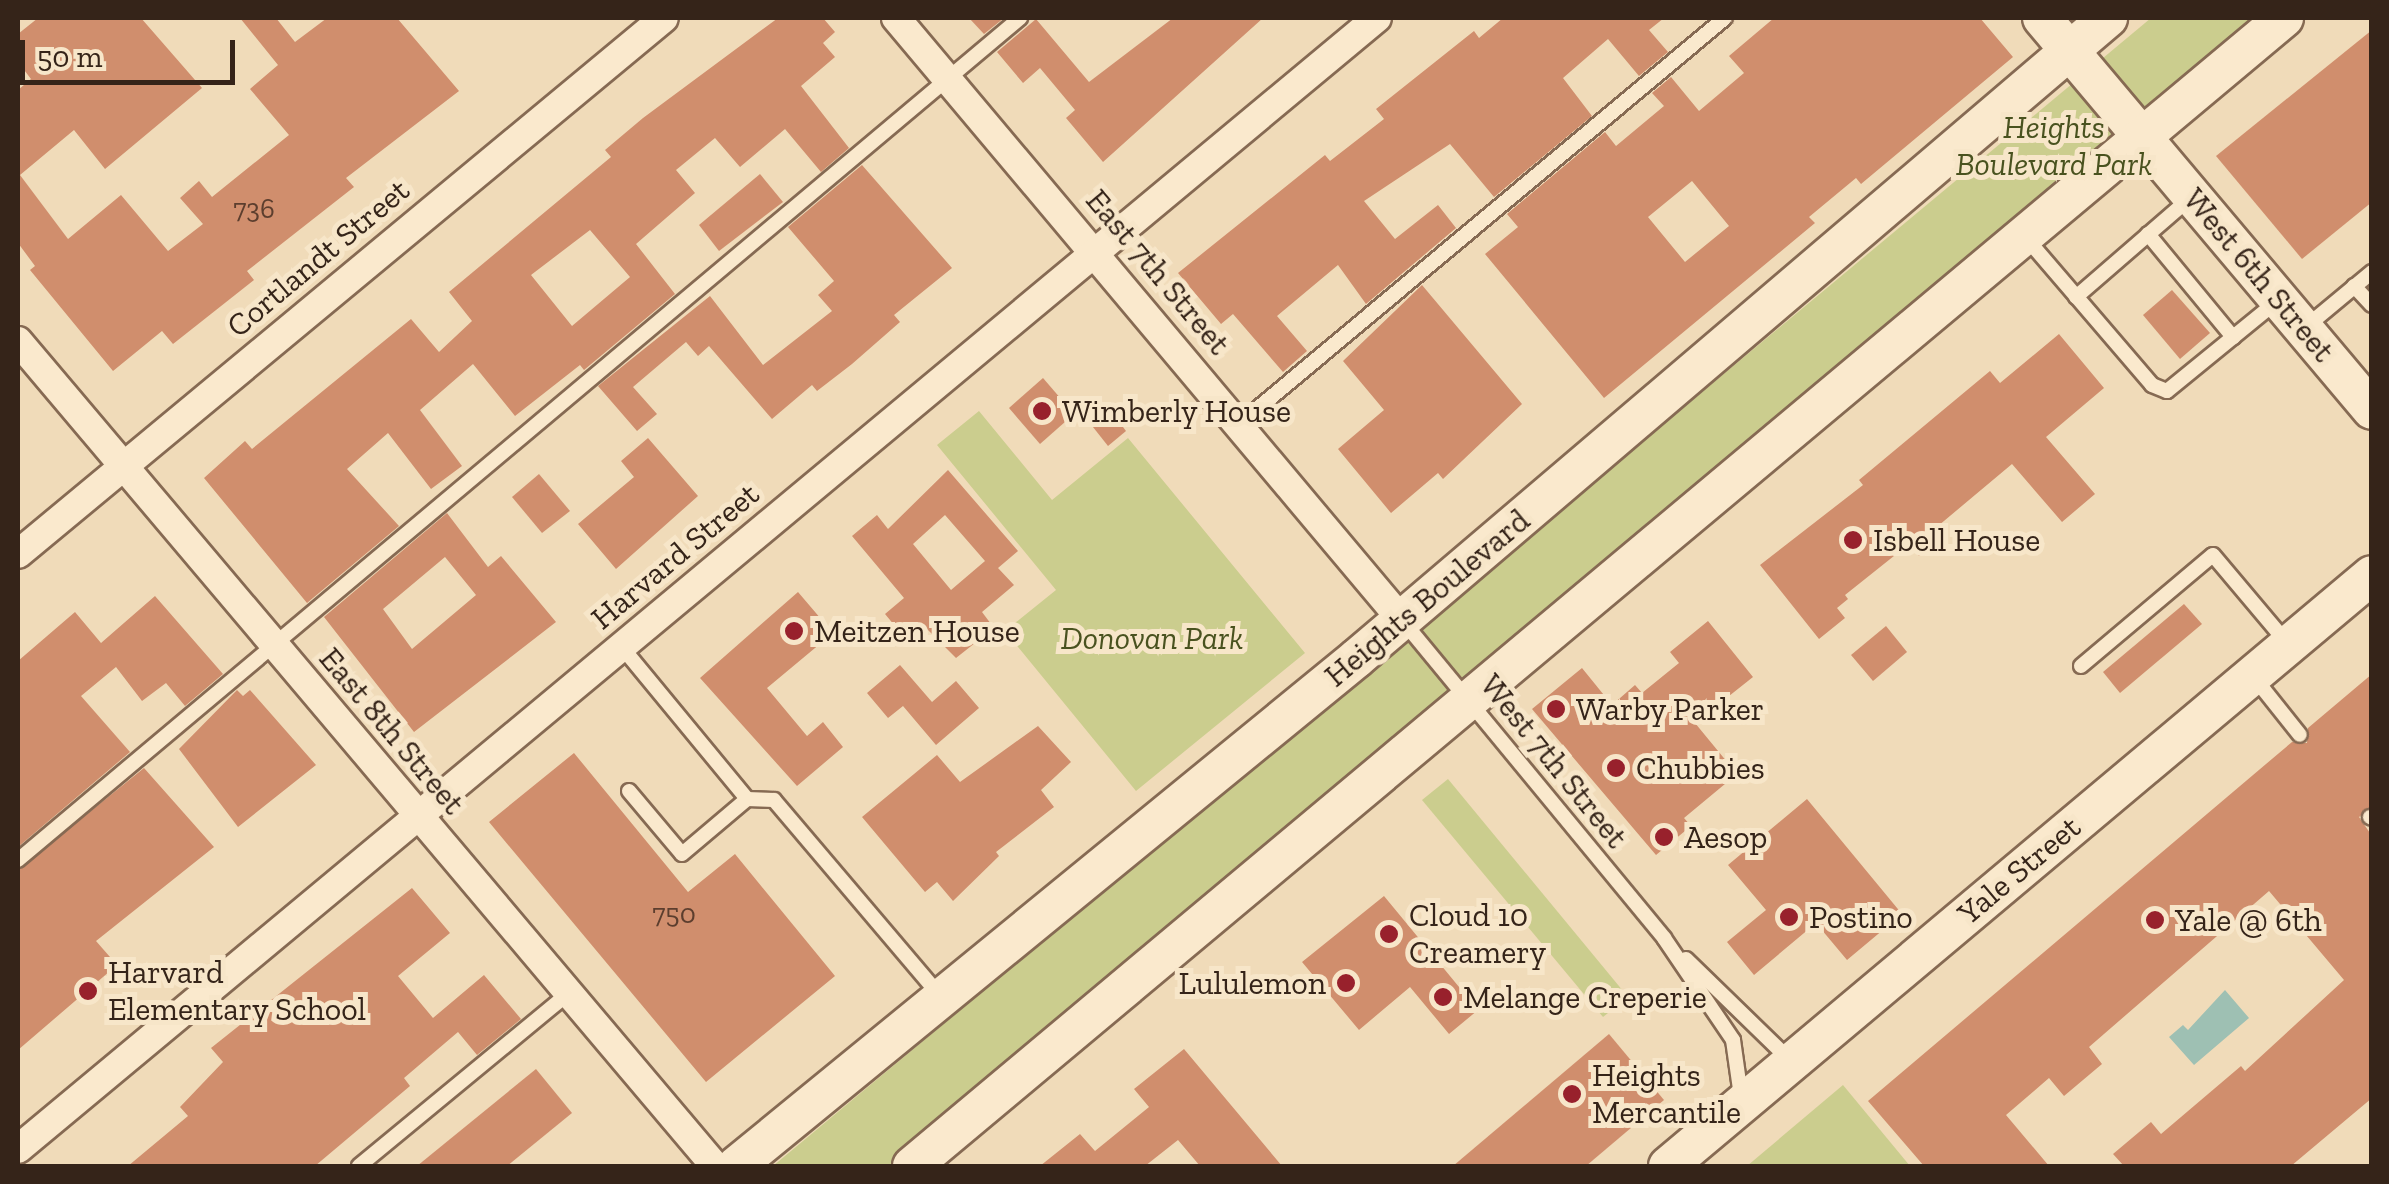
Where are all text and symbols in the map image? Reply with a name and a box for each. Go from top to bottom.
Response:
scale bar [25,20,240,82]
text: 50 m [37,39,102,75]
park label: Heights Boulevard Park [1956,109,2152,184]
street label: Cortlandt Street [219,171,417,345]
street label: West 6th Street [2175,180,2343,370]
street label: East 7th Street [1078,182,1238,362]
house number: 736 [233,192,275,226]
place label: Wimberly House [1062,392,1292,430]
marker: Wimberly House [1031,400,1053,422]
street label: Harvard Street [583,475,767,637]
street label: Heights Boulevard [1317,501,1537,695]
place label: Isbell House [1873,521,2040,559]
marker: Isbell House [1842,529,1864,551]
place label: Meitzen House [814,612,1020,650]
park label: Donovan Park [1061,619,1243,657]
marker: Meitzen House [783,620,805,642]
street label: East 8th Street [311,640,473,822]
street label: West 7th Street [1472,666,1636,856]
place label: Warby Parker [1576,690,1765,728]
marker: Warby Parker [1545,698,1567,720]
place label: Chubbies [1636,749,1765,787]
marker: Chubbies [1605,757,1627,779]
street label: Yale Street [1950,808,2088,932]
place label: Aesop [1684,818,1767,856]
marker: Aesop [1653,826,1675,848]
house number: 750 [652,897,696,931]
place label: Cloud 10 Creamery [1409,897,1546,972]
place label: Postino [1809,898,1913,936]
place label: Yale @ 6th [2175,901,2322,939]
marker: Postino [1778,906,1800,928]
marker: Yale @ 6th [2144,909,2166,931]
marker: Cloud 10 Creamery [1378,923,1400,945]
place label: Harvard Elementary School [108,954,367,1029]
place label: Lululemon [1178,964,1326,1002]
marker: Lululemon [1335,972,1357,994]
place label: Melange Creperie [1463,978,1707,1016]
marker: Harvard Elementary School [77,980,99,1002]
marker: Melange Creperie [1432,986,1454,1008]
place label: Heights Mercantile [1592,1057,1741,1132]
marker: Heights Mercantile [1561,1083,1583,1105]

